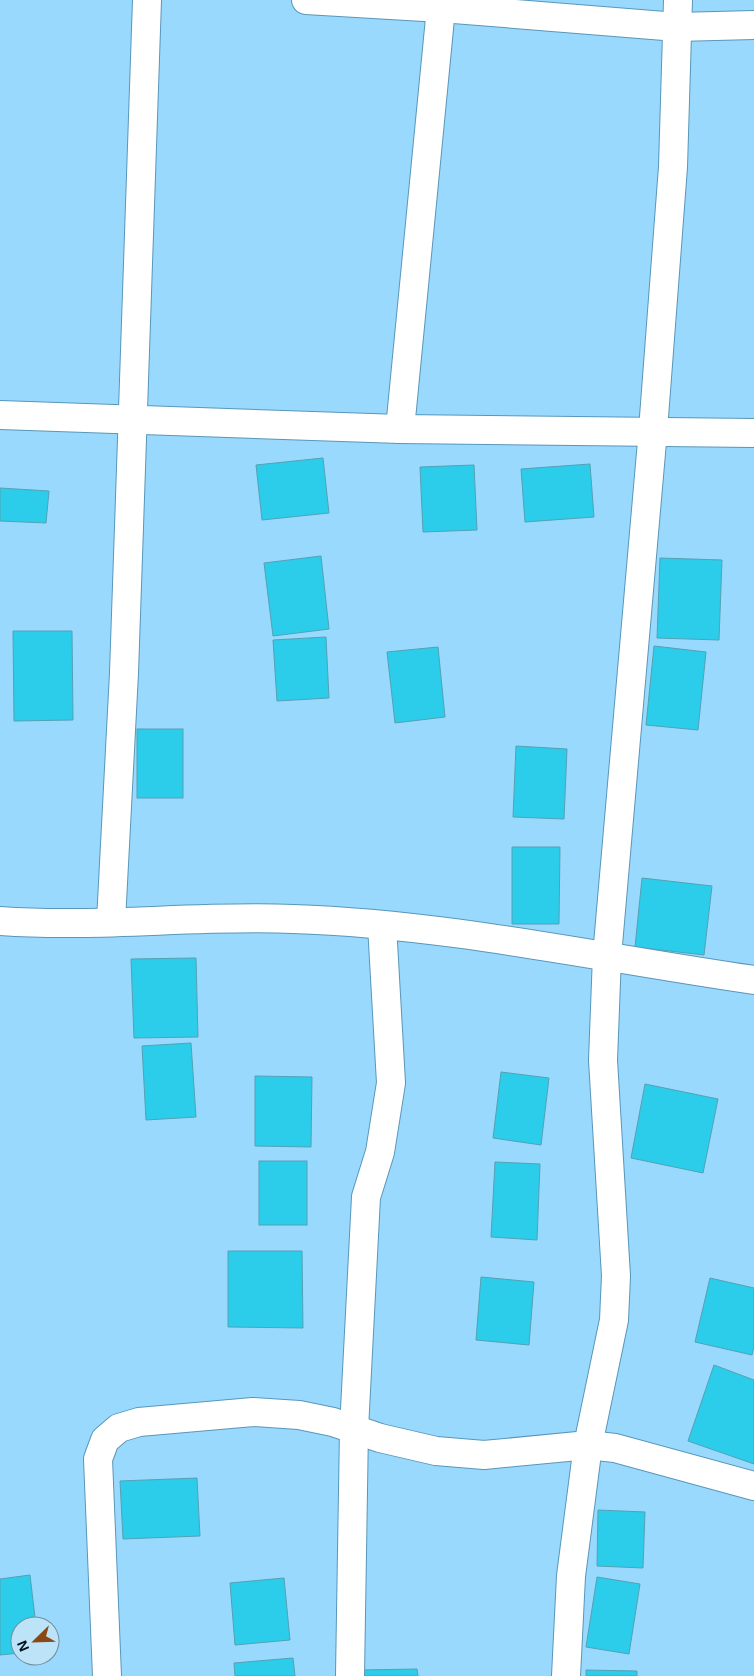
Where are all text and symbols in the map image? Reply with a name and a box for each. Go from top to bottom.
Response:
north arrow [10,1616,60,1666]
text: N [14,1638,32,1654]

